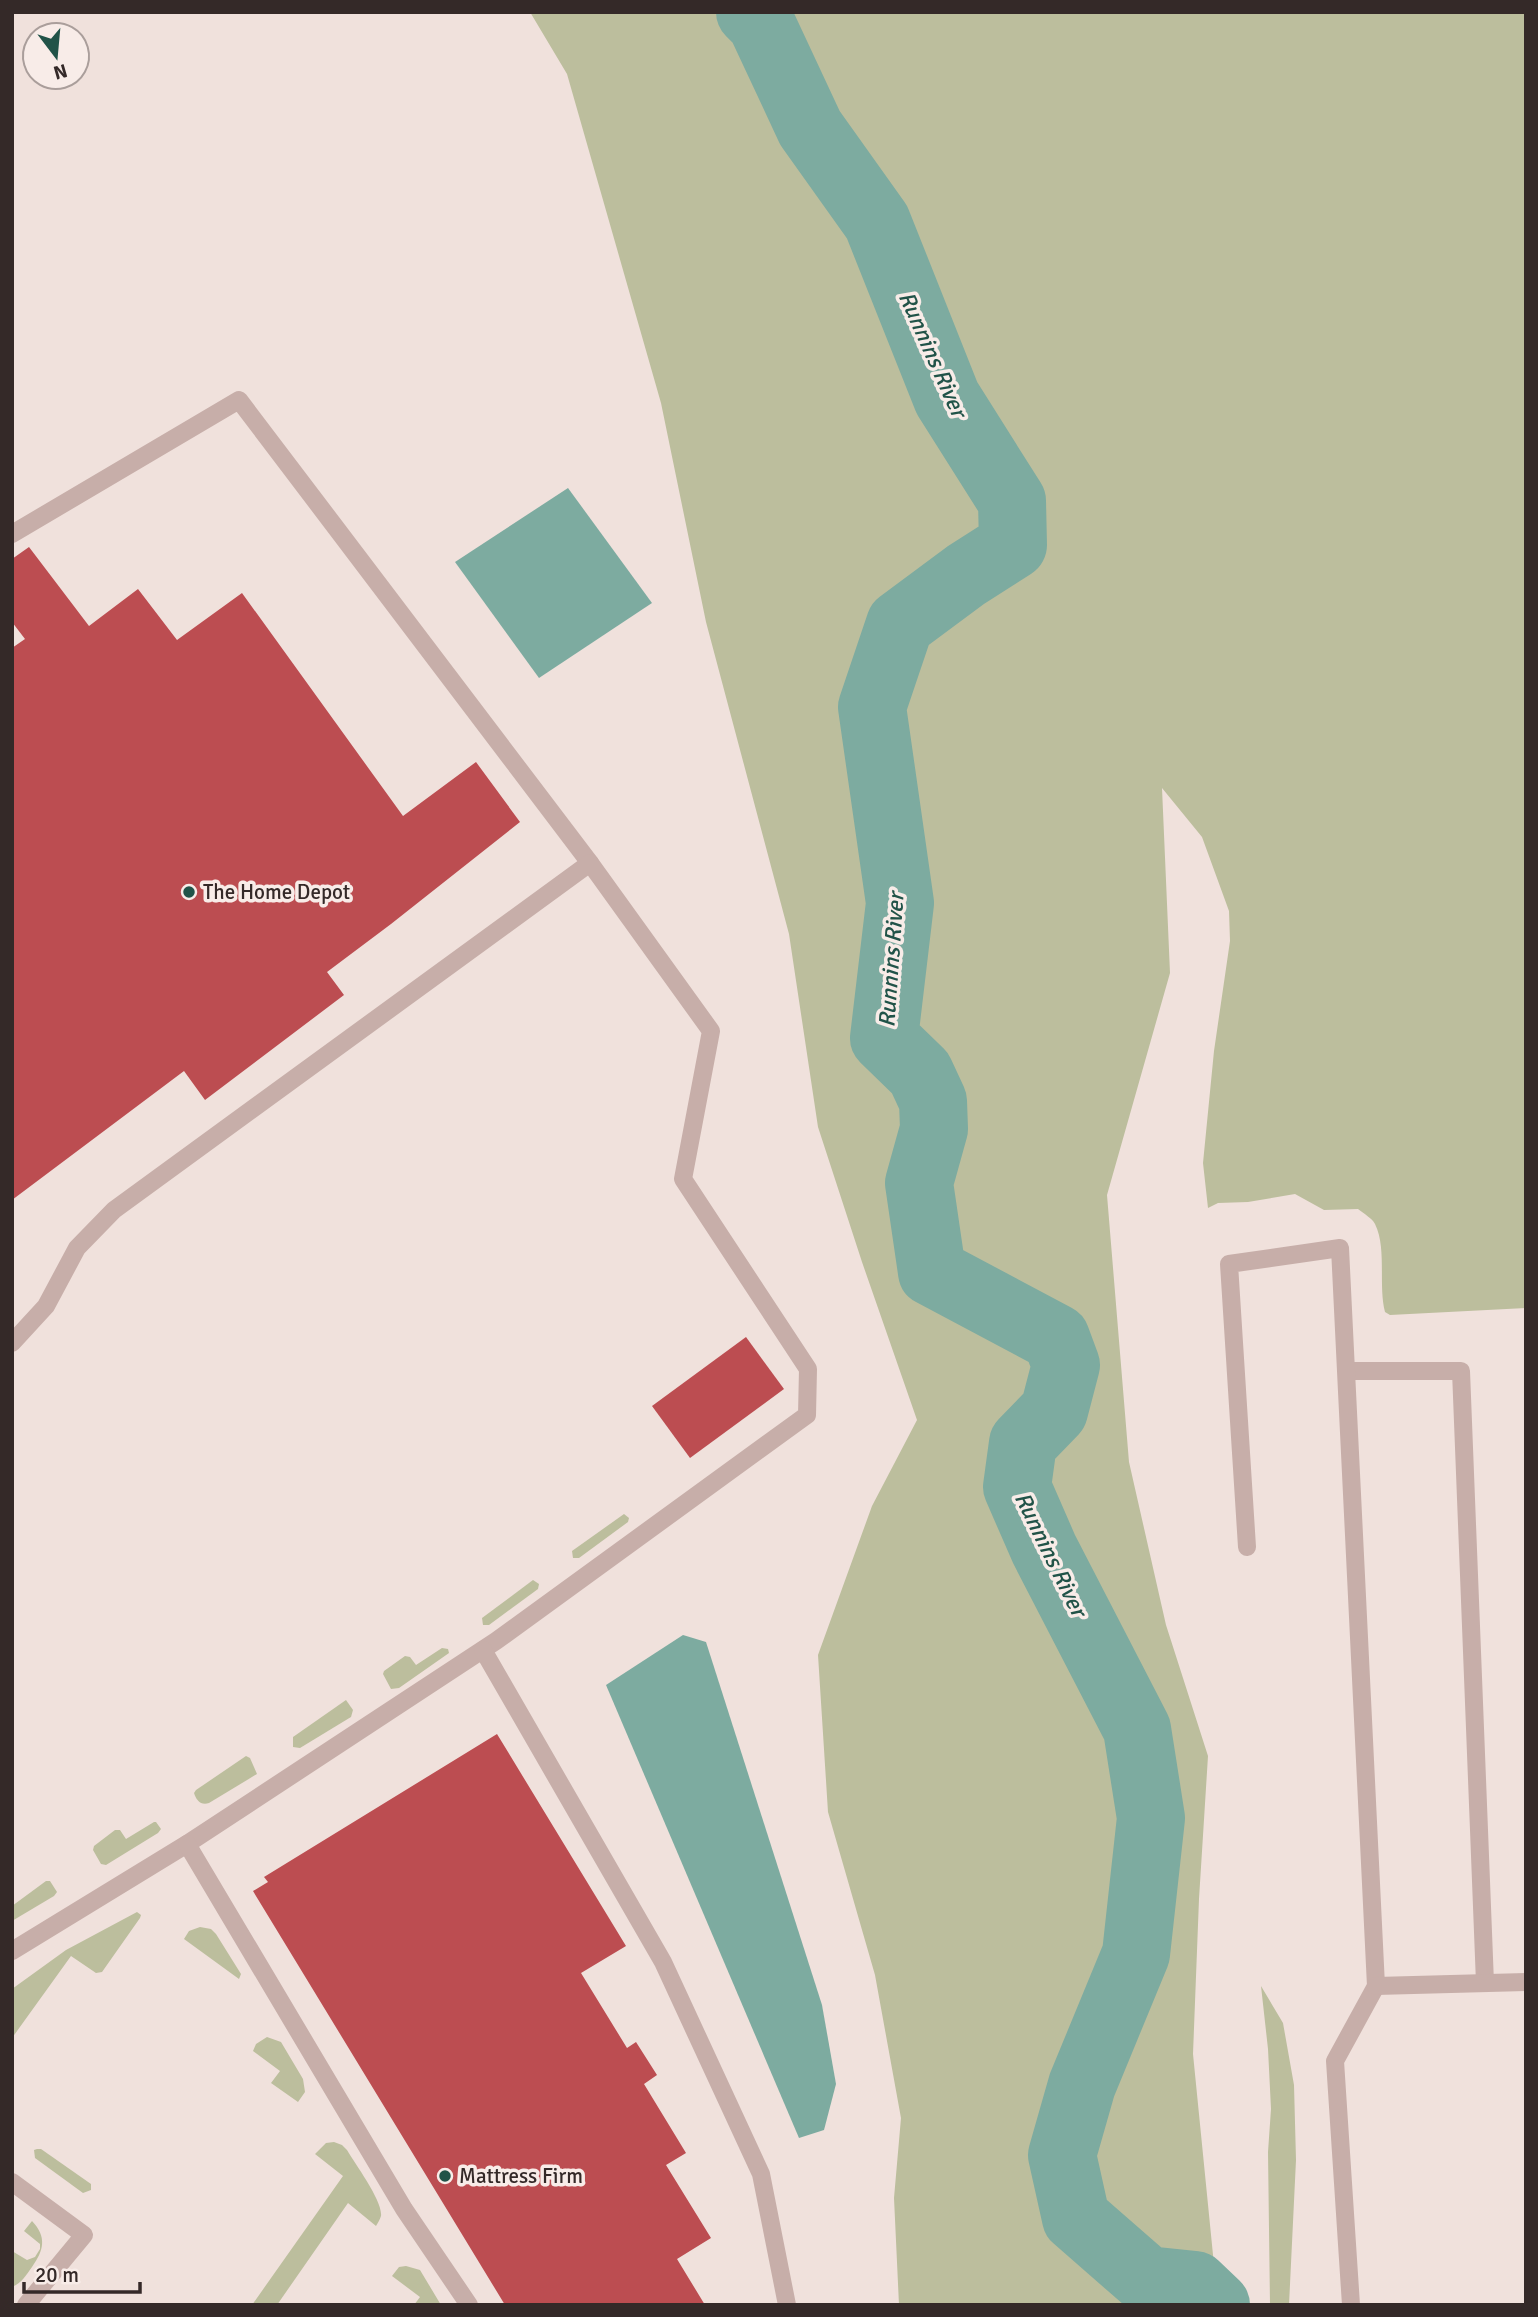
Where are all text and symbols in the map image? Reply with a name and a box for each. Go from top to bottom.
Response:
north arrow [21,21,91,91]
text: N [51,58,70,85]
water label: Runnins River [892,287,975,425]
place label: The Home Depot [203,879,350,905]
marker: The Home Depot [181,884,197,900]
water label: Runnins River [872,888,911,1028]
water label: Runnins River [1008,1487,1095,1624]
place label: Mattress Firm [459,2163,583,2189]
marker: Mattress Firm [437,2168,453,2184]
scale bar [24,2250,140,2294]
text: 20 m [35,2262,79,2288]

